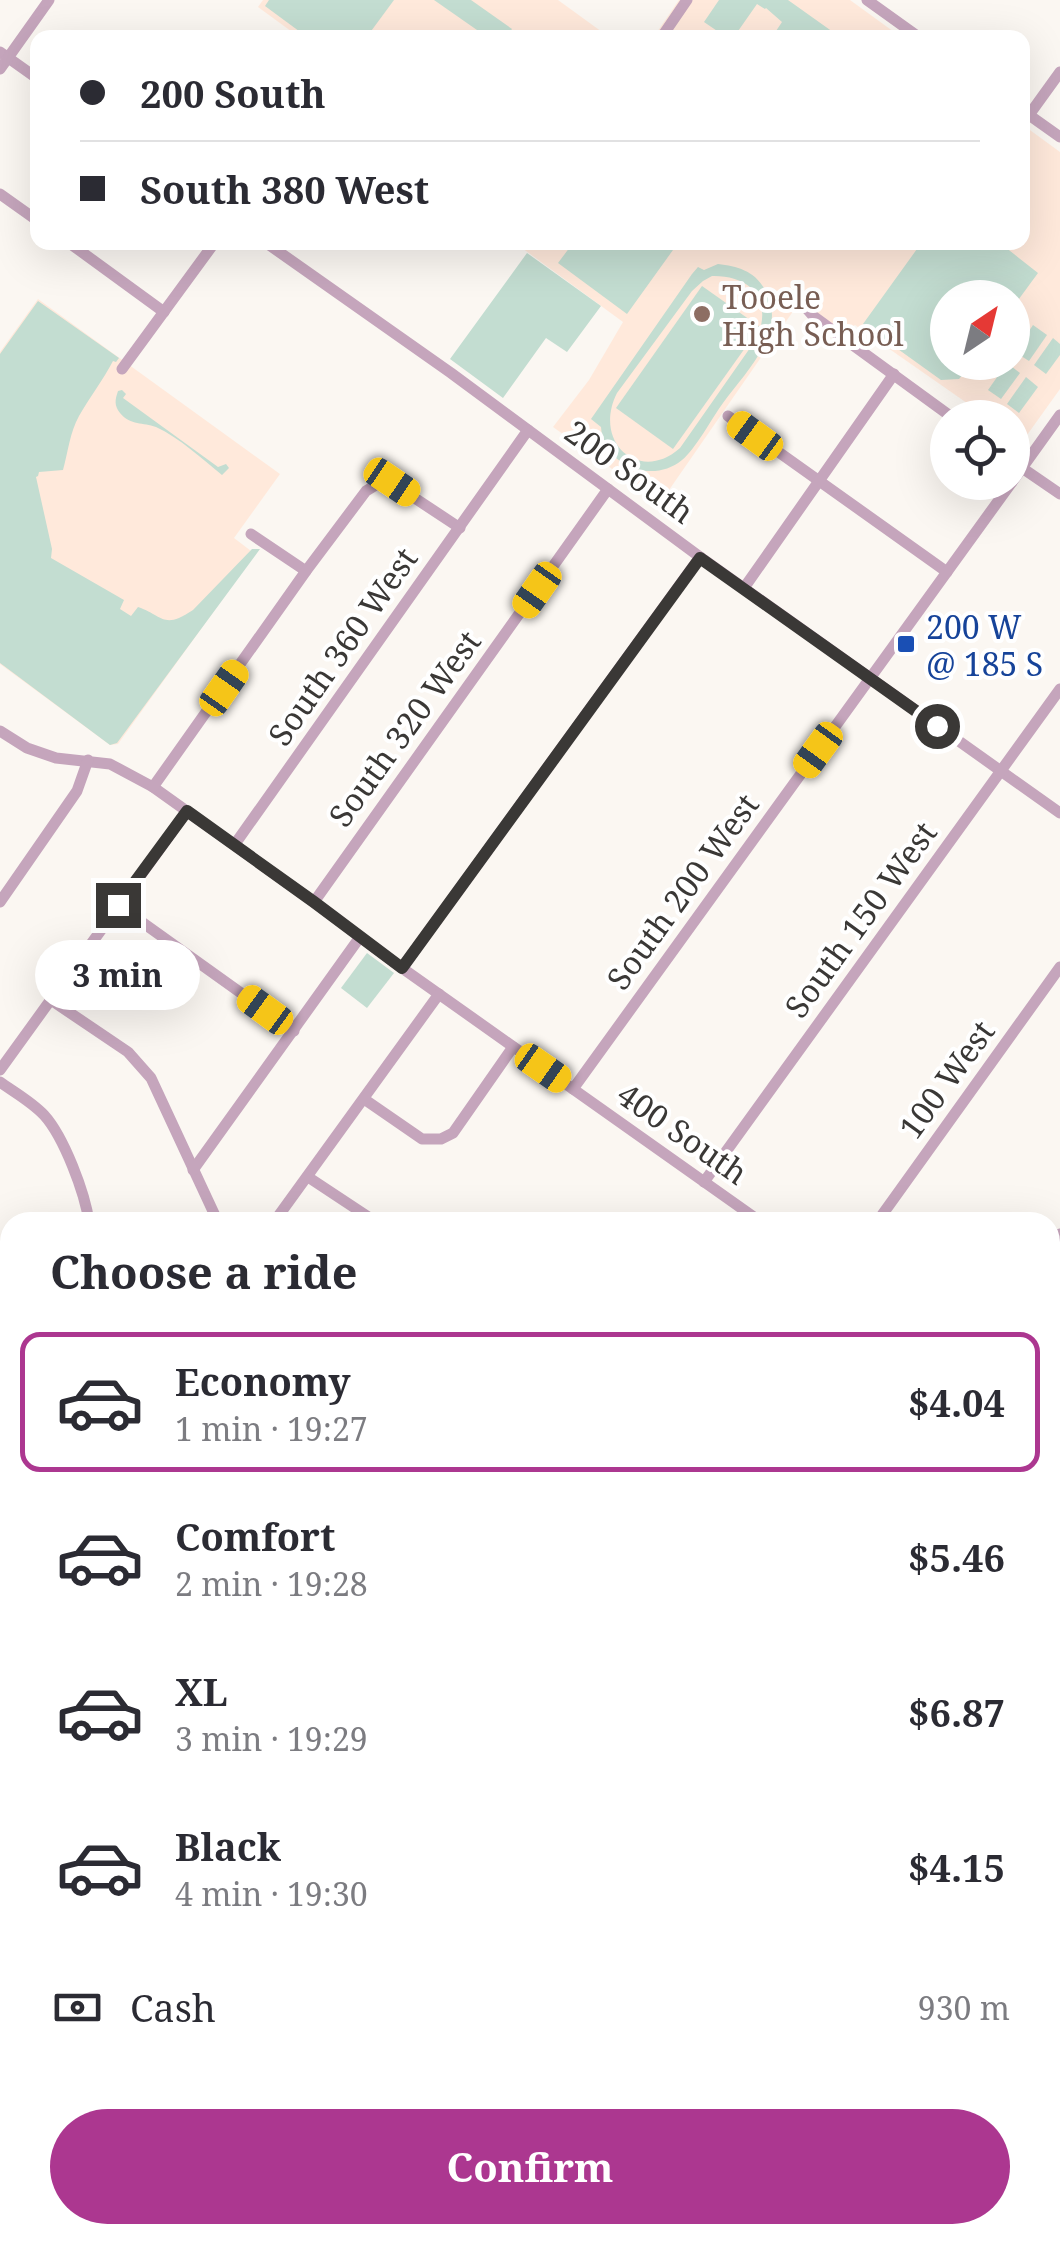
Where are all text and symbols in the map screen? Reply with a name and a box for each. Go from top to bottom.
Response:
text: 200 South [140,67,326,119]
text: South 380 West [140,163,429,215]
place label: Tooele High School [722,275,904,355]
north arrow [930,280,1030,380]
map controls [930,280,1030,500]
marker: Tooele High School [691,303,713,325]
button: locate [930,400,1030,500]
car [722,406,788,466]
street label: 200 South [557,410,703,532]
car [359,453,425,511]
street label: South 360 West [258,538,426,754]
car [508,557,566,623]
place label: 200 W @ 185 S [926,605,1043,685]
street label: South 320 West [318,621,490,835]
marker: 200 W @ 185 S [895,633,917,655]
car [195,655,253,721]
route start [915,704,960,749]
car [788,717,848,783]
street label: South 200 West [596,784,768,998]
street label: South 150 West [774,812,946,1026]
route end [96,883,141,928]
callout: 3 min [36,940,200,1010]
text: 3 min [72,953,163,996]
car [232,980,298,1040]
street label: 100 West [889,1011,1003,1147]
car [510,1039,576,1097]
street label: 400 South [609,1072,757,1194]
text: Choose a ride [50,1241,358,1302]
text: Economy [175,1355,351,1407]
icon: car [55,1357,145,1447]
text: $4.04 [908,1376,1005,1428]
text: 1 min · 19:27 [175,1407,368,1450]
text: Comfort [175,1510,335,1562]
icon: car [55,1512,145,1602]
text: $5.46 [908,1531,1005,1583]
text: 2 min · 19:28 [175,1562,368,1605]
text: XL [175,1665,228,1717]
icon: car [55,1667,145,1757]
text: $6.87 [908,1686,1005,1738]
text: 3 min · 19:29 [175,1717,368,1760]
text: Black [175,1820,281,1872]
icon: car [55,1822,145,1912]
text: $4.15 [908,1841,1005,1893]
text: 4 min · 19:30 [175,1872,368,1915]
icon: cash [50,1980,105,2035]
text: Cash [130,1981,216,2033]
text: 930 m [918,1986,1010,2029]
button: Confirm [50,2109,1010,2224]

